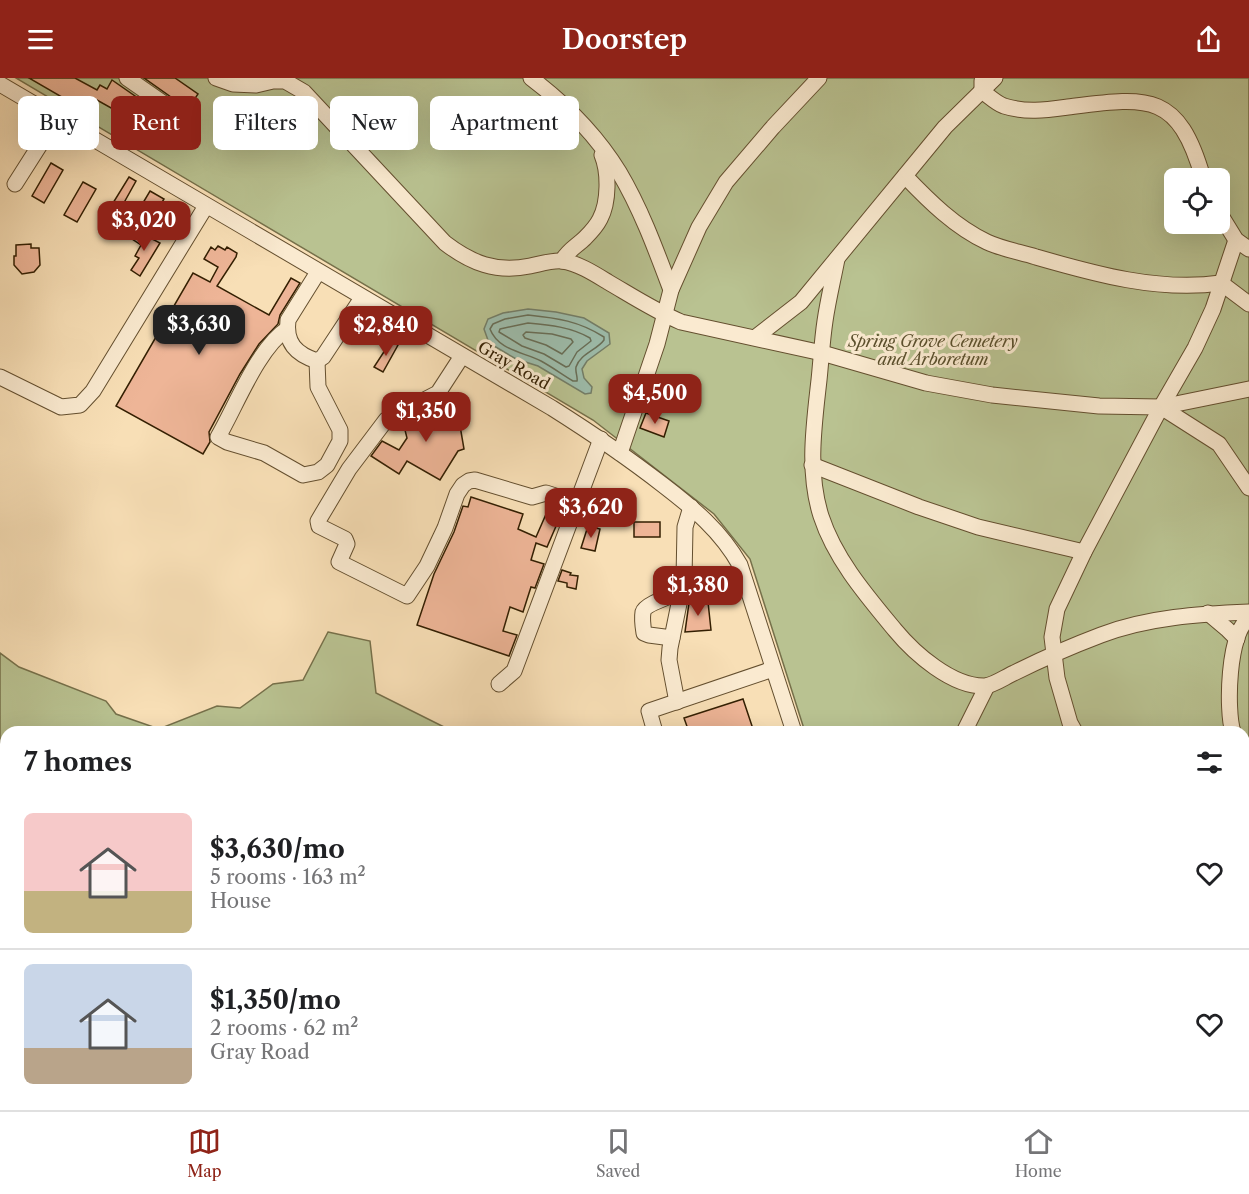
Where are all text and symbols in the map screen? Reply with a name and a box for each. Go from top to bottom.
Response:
icon: menu [24,23,57,56]
text: Doorstep [562,23,687,56]
icon: share [1192,23,1225,56]
chip: Buy [18,96,99,150]
chip: Rent [111,96,201,150]
chip: Filters [213,96,318,150]
chip: New [330,96,418,150]
chip: Apartment [430,96,579,150]
map controls [1164,168,1230,234]
button: locate [1164,168,1230,234]
pin: $3,020 [95,201,193,252]
text: $3,020 [111,208,177,232]
pin: $3,630 [150,305,248,356]
pin: $2,840 [337,306,435,357]
text: $3,630 [167,312,231,336]
text: $2,840 [353,313,419,337]
park label: Spring Grove Cemetery and Arboretum [847,331,1018,369]
street label: Gray Road [474,336,554,394]
pin: $4,500 [606,374,704,425]
text: $4,500 [622,381,688,405]
pin: $1,350 [377,392,475,443]
text: $1,350 [396,399,456,423]
pin: $3,620 [542,488,640,539]
text: $3,620 [559,495,623,519]
pin: $1,380 [649,566,747,617]
text: $1,380 [667,573,729,597]
text: 7 homes [24,746,132,778]
icon: filters [1193,746,1226,779]
text: $3,630/mo [210,833,345,865]
icon: home [72,837,144,909]
icon: heart [1193,857,1226,890]
text: 5 rooms · 163 m² [210,865,366,889]
text: House [210,889,271,913]
text: $1,350/mo [210,984,341,1016]
icon: home [72,988,144,1060]
icon: heart [1193,1008,1226,1041]
text: 2 rooms · 62 m² [210,1016,358,1040]
text: Gray Road [210,1040,310,1064]
tab: Map [187,1125,222,1181]
tab: Saved [596,1125,640,1181]
tab: Home [1015,1125,1062,1181]

